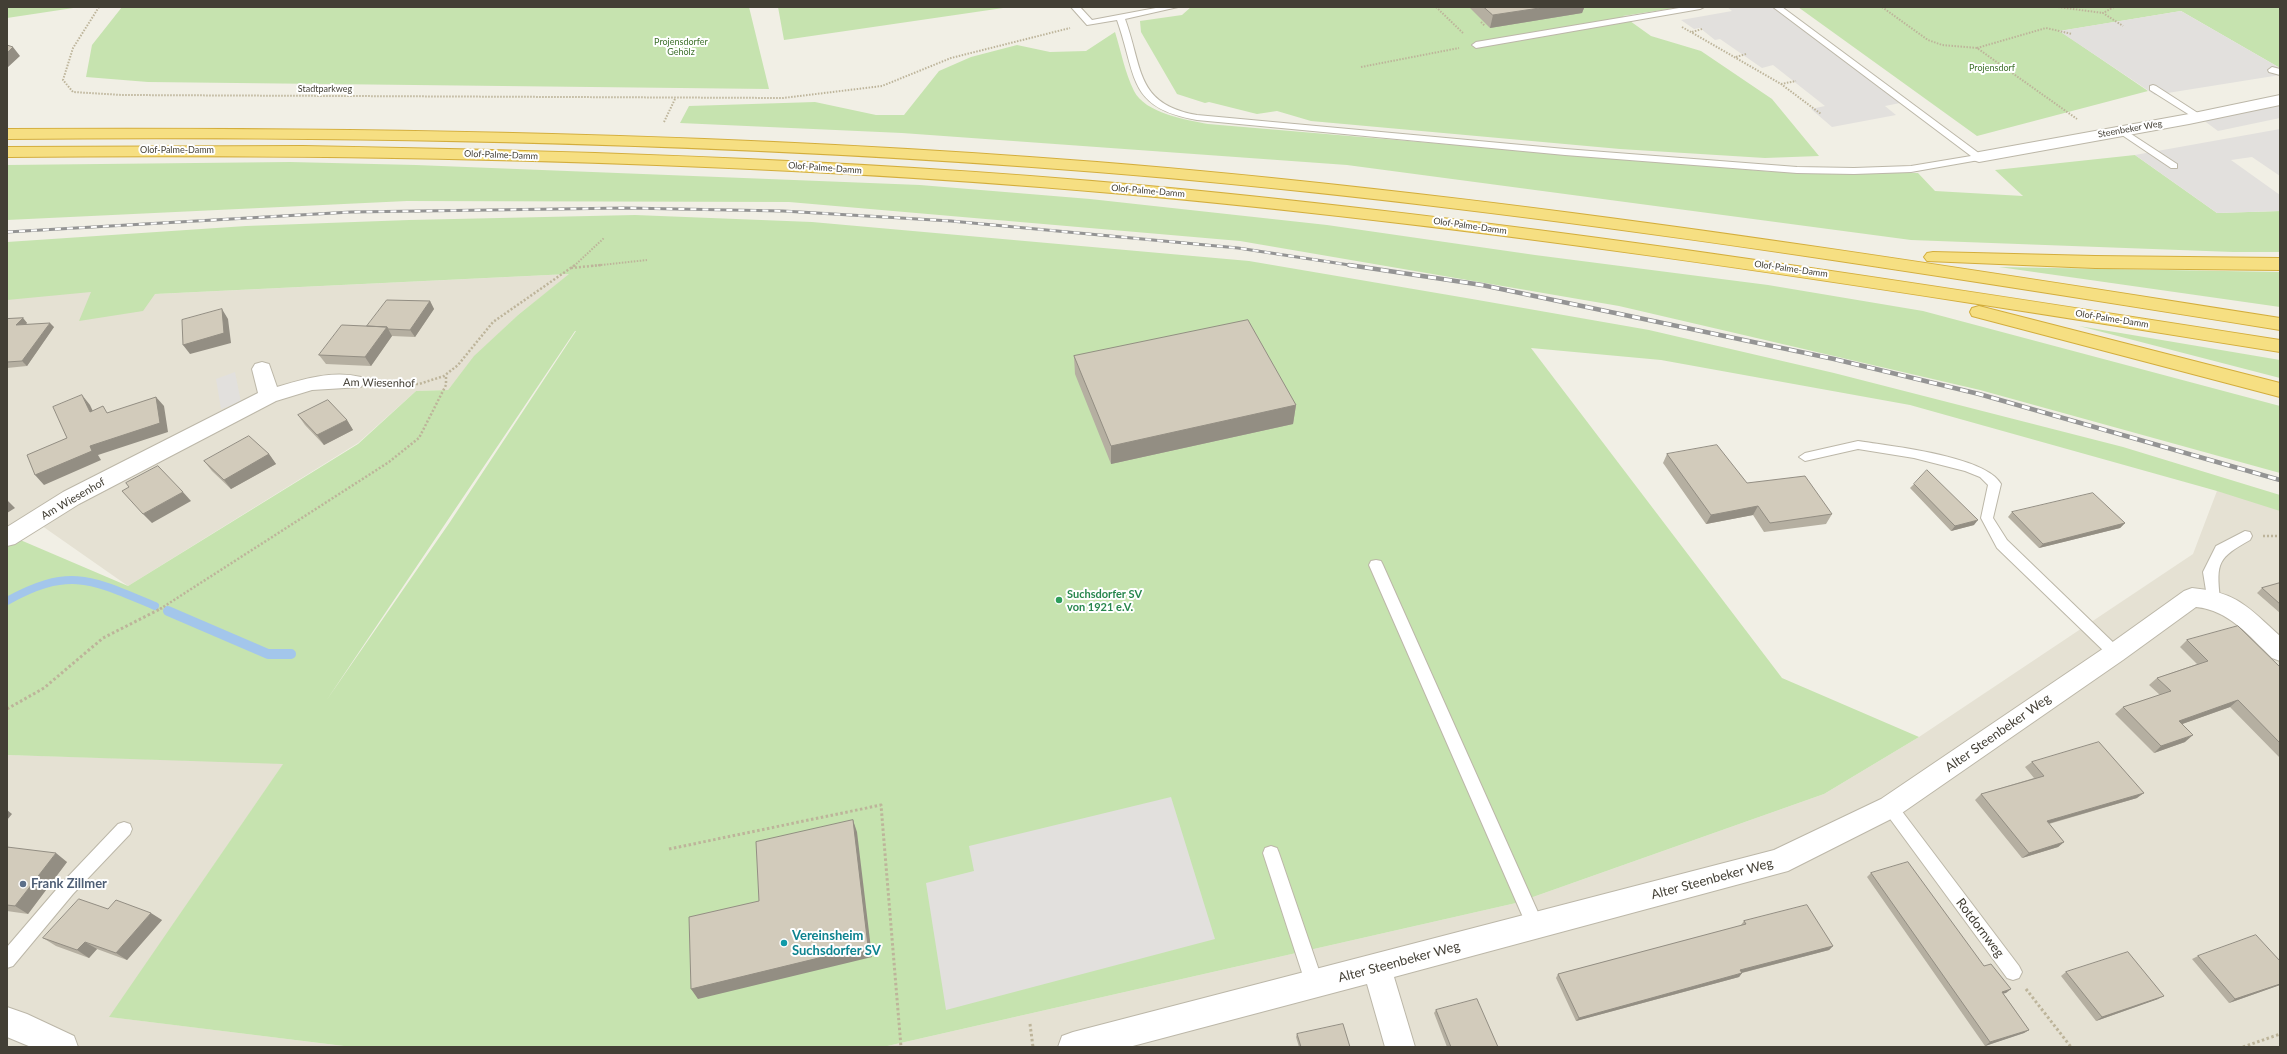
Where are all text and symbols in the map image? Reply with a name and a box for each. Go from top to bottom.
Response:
park label: Projensdorfer Gehölz [654,37,708,58]
park label: Projensdorf [1969,63,2015,73]
street label: Stadtparkweg [298,84,352,94]
street label: Steenbeker Weg [2097,118,2163,140]
street label: Olof-Palme-Damm [140,145,214,155]
street label: Olof-Palme-Damm [464,148,538,162]
street label: Olof-Palme-Damm [788,160,862,176]
street label: Olof-Palme-Damm [1111,182,1185,200]
street label: Olof-Palme-Damm [1433,216,1507,236]
street label: Olof-Palme-Damm [1754,259,1828,279]
street label: Olof-Palme-Damm [2075,308,2149,330]
street label: Am Wiesenhof [343,376,415,390]
street label: Am Wiesenhof [39,475,107,523]
place label: Suchsdorfer SV von 1921 e.V. [1067,587,1142,613]
marker: Suchsdorfer SV von 1921 e.V. [1054,595,1064,605]
street label: Alter Steenbeker Weg [1942,691,2054,775]
street label: Alter Steenbeker Weg [1649,855,1775,903]
place label: Frank Zillmer [31,876,107,892]
marker: Frank Zillmer [18,879,28,889]
street label: Rotdornweg [1953,895,2007,961]
place label: Vereinsheim Suchsdorfer SV [792,928,881,959]
marker: Vereinsheim Suchsdorfer SV [779,938,789,948]
street label: Alter Steenbeker Weg [1336,938,1462,986]

